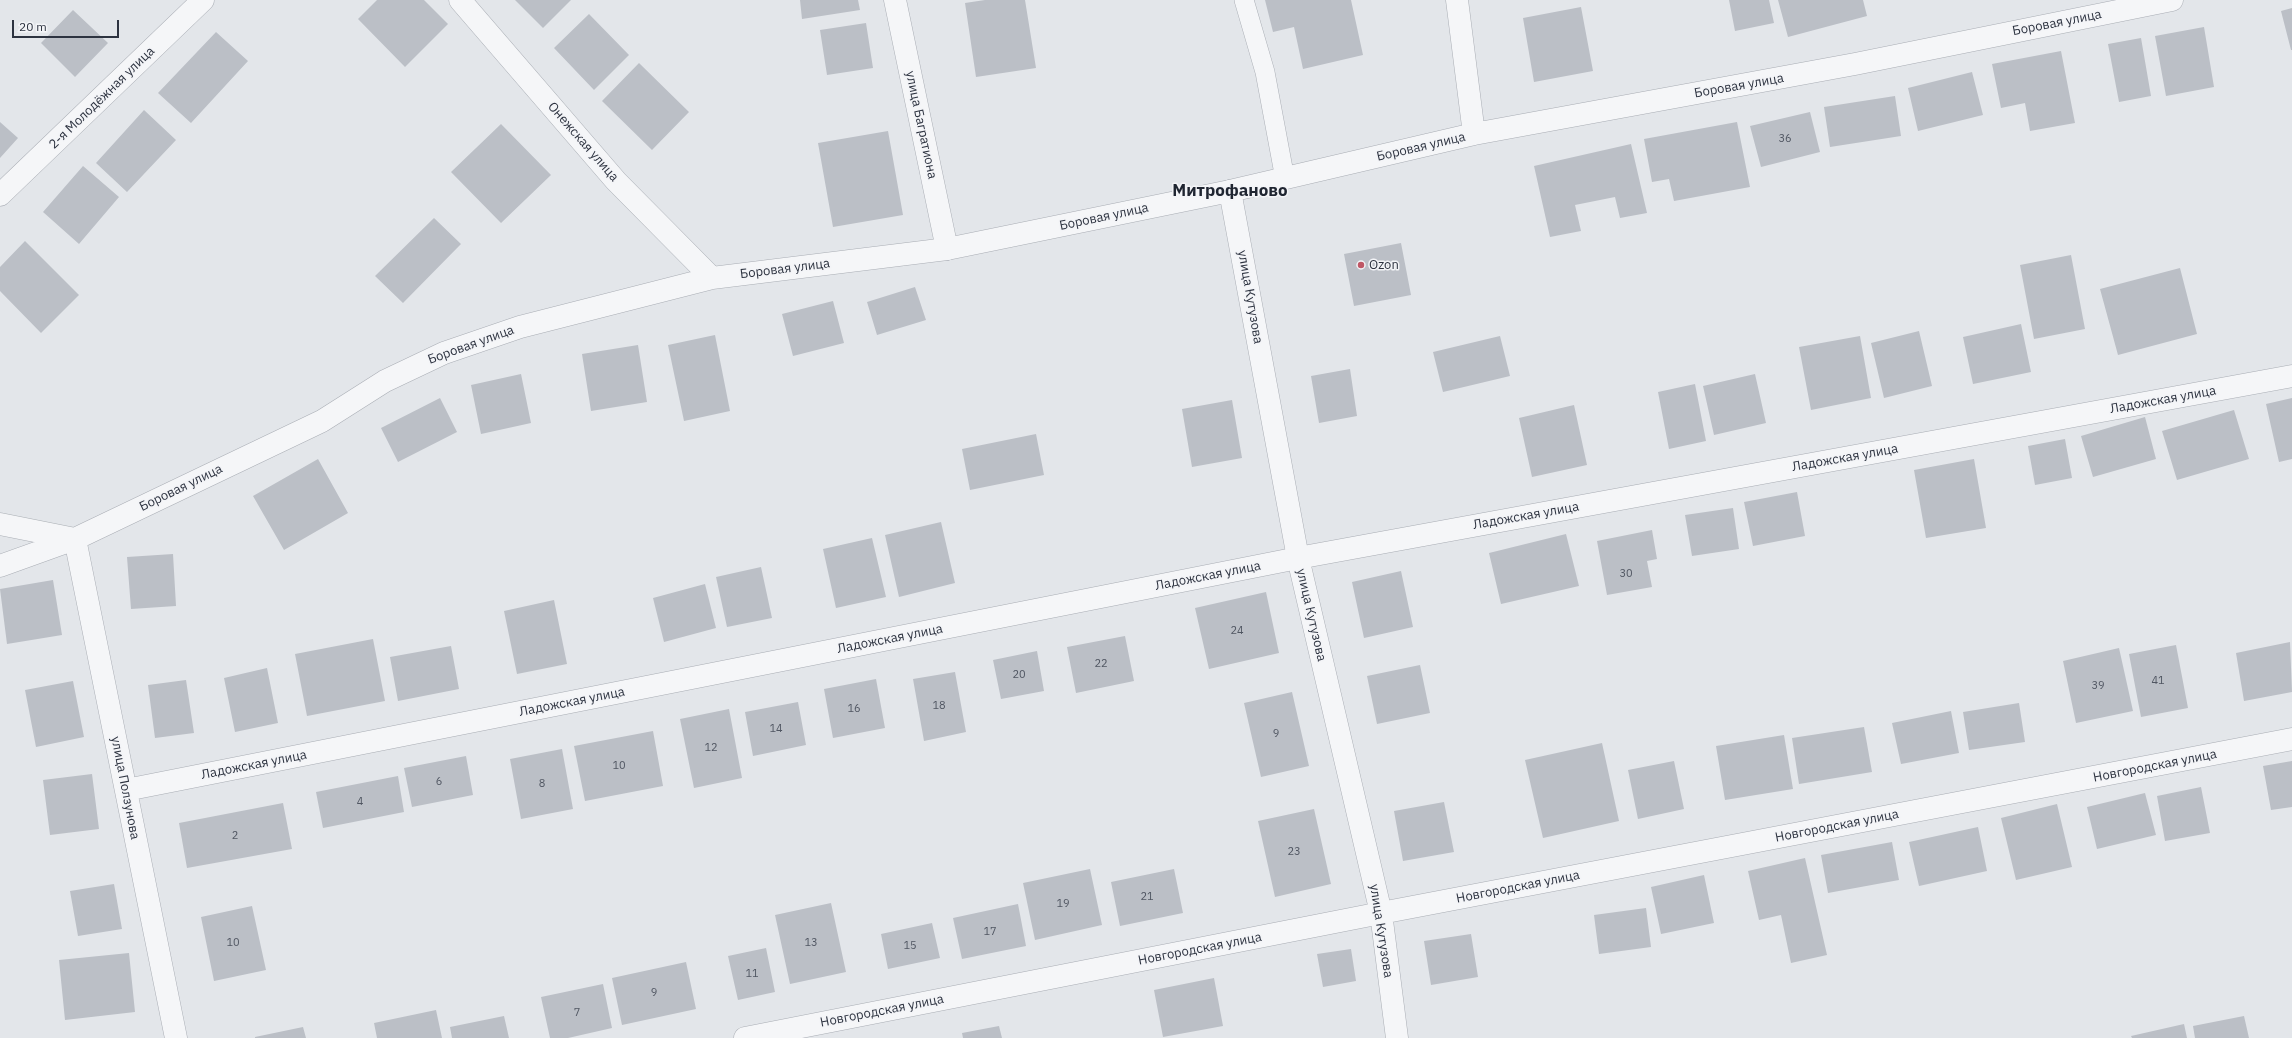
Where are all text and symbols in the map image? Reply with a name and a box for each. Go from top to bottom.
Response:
street label: Боровая улица [2011,7,2103,39]
scale bar [14,12,121,38]
text: 20 m [19,19,47,34]
street label: 2-я Молодёжная улица [46,44,158,152]
street label: улица Багратиона [902,70,940,180]
street label: Боровая улица [1693,70,1785,102]
street label: Онежская улица [544,99,622,185]
street label: Боровая улица [1375,129,1467,165]
house number: 36 [1778,132,1792,146]
district label: Митрофаново [1172,181,1288,201]
street label: Боровая улица [1058,200,1150,234]
street label: улица Кутузова [1234,249,1266,345]
street label: Боровая улица [739,256,831,282]
place label: Ozon [1369,257,1399,273]
marker: Ozon [1356,260,1366,270]
street label: Боровая улица [426,322,516,368]
street label: Ладожская улица [2109,383,2217,417]
street label: Ладожская улица [1791,441,1899,475]
street label: Боровая улица [137,461,225,515]
street label: Ладожская улица [1472,499,1580,533]
street label: Ладожская улица [1154,558,1262,594]
street label: улица Кутузова [1293,567,1329,663]
house number: 30 [1619,567,1633,581]
street label: Ладожская улица [836,621,944,657]
house number: 24 [1230,624,1244,638]
house number: 22 [1094,657,1108,671]
house number: 20 [1012,668,1026,682]
house number: 41 [2151,674,2165,688]
house number: 39 [2091,679,2105,693]
street label: Ладожская улица [518,684,626,720]
house number: 18 [932,699,946,713]
house number: 16 [847,702,861,716]
house number: 14 [769,722,783,736]
house number: 9 [1273,727,1279,741]
street label: улица Ползунова [107,735,143,841]
house number: 12 [704,741,718,755]
street label: Новгородская улица [2092,746,2218,786]
street label: Ладожская улица [200,747,308,783]
house number: 10 [612,759,626,773]
house number: 6 [436,775,442,789]
house number: 8 [539,777,545,791]
house number: 4 [357,795,363,809]
street label: Новгородская улица [1774,806,1900,846]
house number: 2 [232,829,238,843]
house number: 23 [1287,845,1301,859]
street label: Новгородская улица [1455,867,1581,907]
street label: улица Кутузова [1366,883,1396,979]
house number: 21 [1140,890,1154,904]
house number: 19 [1056,897,1070,911]
house number: 17 [983,925,997,939]
street label: Новгородская улица [1137,929,1263,969]
house number: 10 [226,936,240,950]
house number: 13 [804,936,818,950]
house number: 15 [903,939,917,953]
house number: 11 [745,967,759,981]
house number: 9 [651,986,657,1000]
street label: Новгородская улица [819,991,945,1031]
house number: 7 [574,1006,580,1020]

